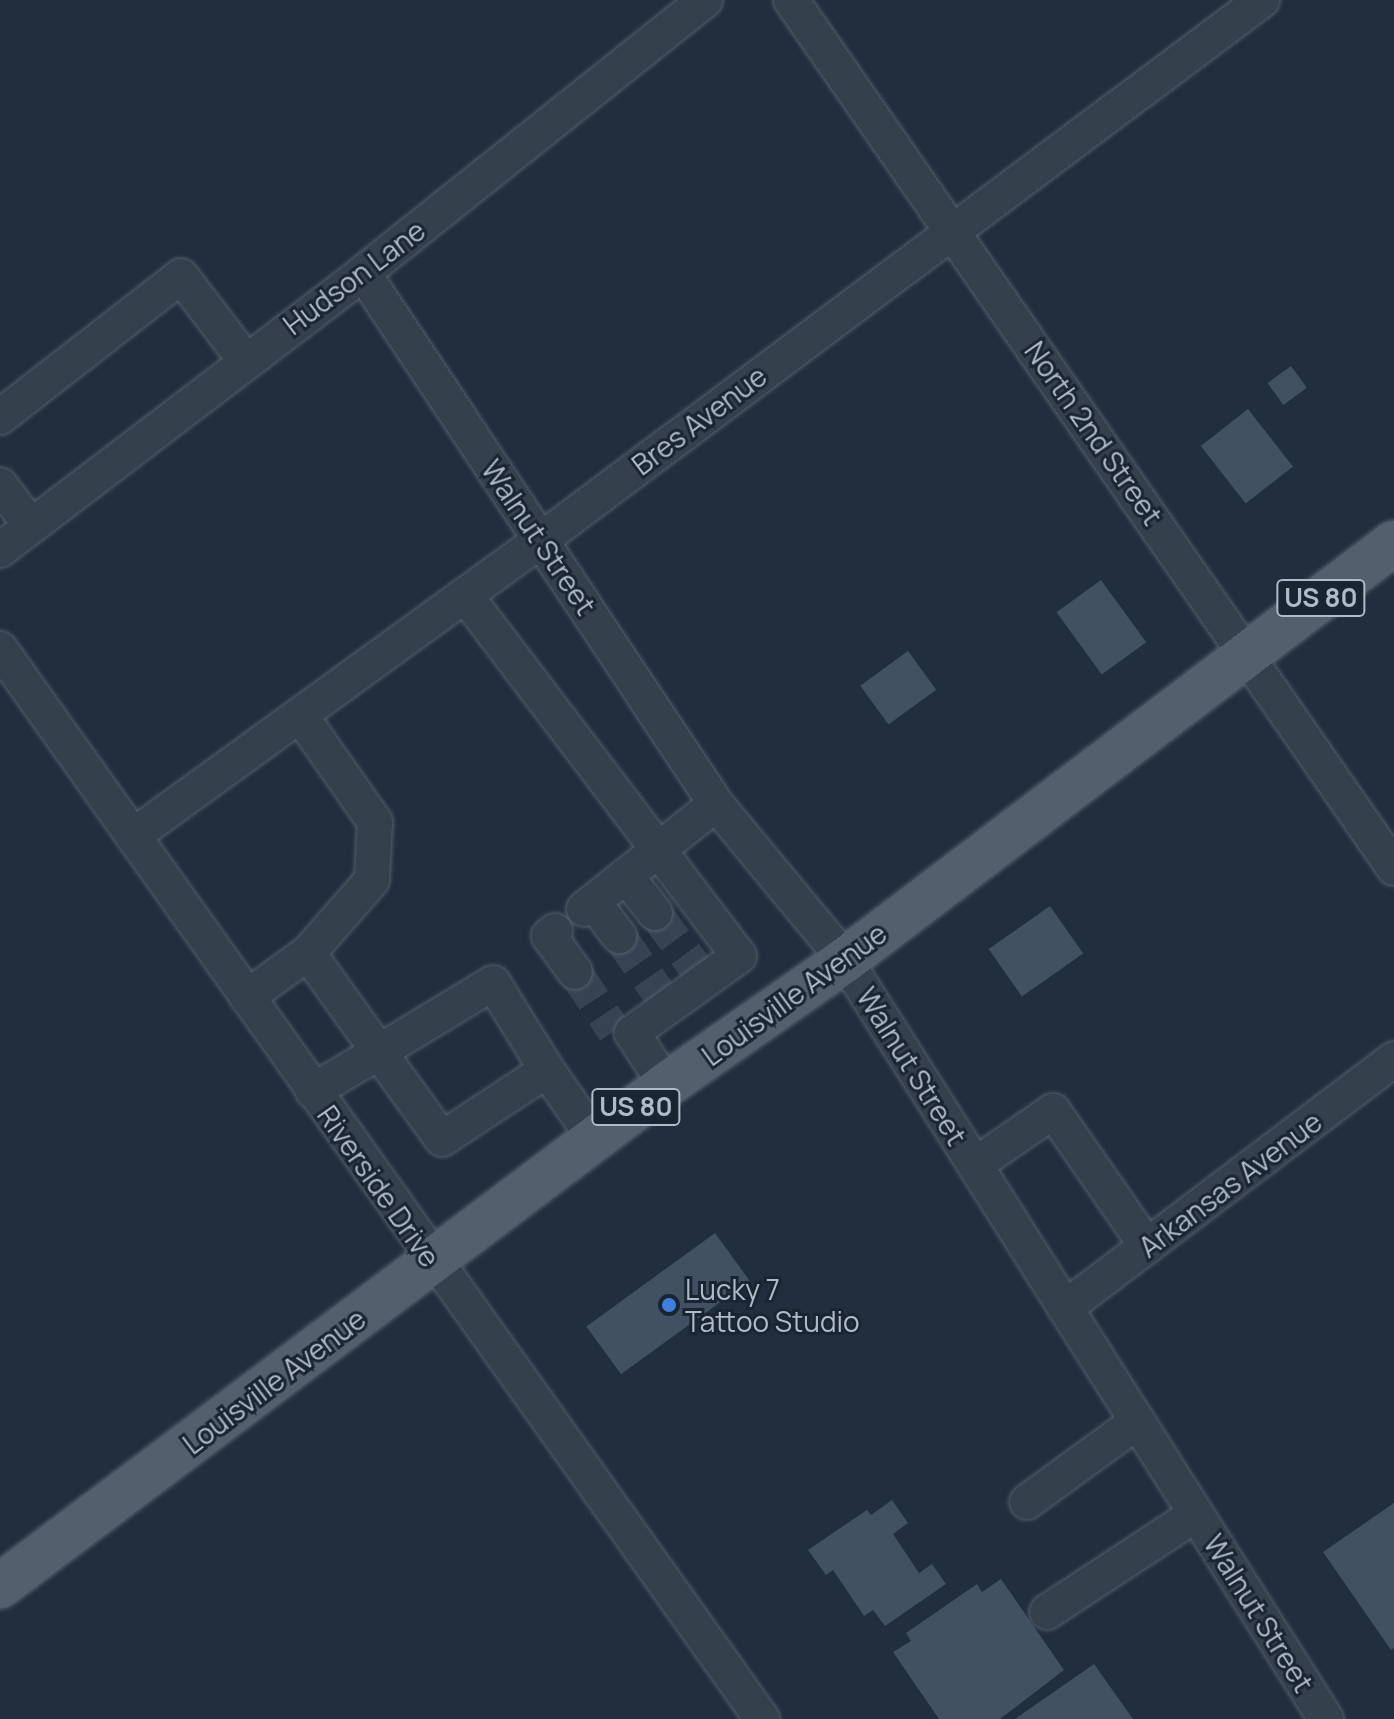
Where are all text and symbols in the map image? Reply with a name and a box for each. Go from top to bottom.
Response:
street label: Hudson Lane [277,213,431,341]
street label: North 2nd Street [1018,335,1170,531]
street label: Bres Avenue [625,359,773,481]
street label: Walnut Street [475,453,603,621]
road number: US 80 [1275,576,1367,620]
street label: Louisville Avenue [695,916,893,1072]
street label: Walnut Street [850,981,974,1151]
road number: US 80 [590,1085,682,1129]
street label: Riverside Drive [311,1099,447,1273]
street label: Arkansas Avenue [1132,1104,1328,1264]
place label: Lucky 7 Tattoo Studio [685,1272,860,1338]
marker: Lucky 7 Tattoo Studio [660,1296,678,1314]
street label: Louisville Avenue [176,1301,372,1461]
street label: Walnut Street [1197,1528,1321,1698]

